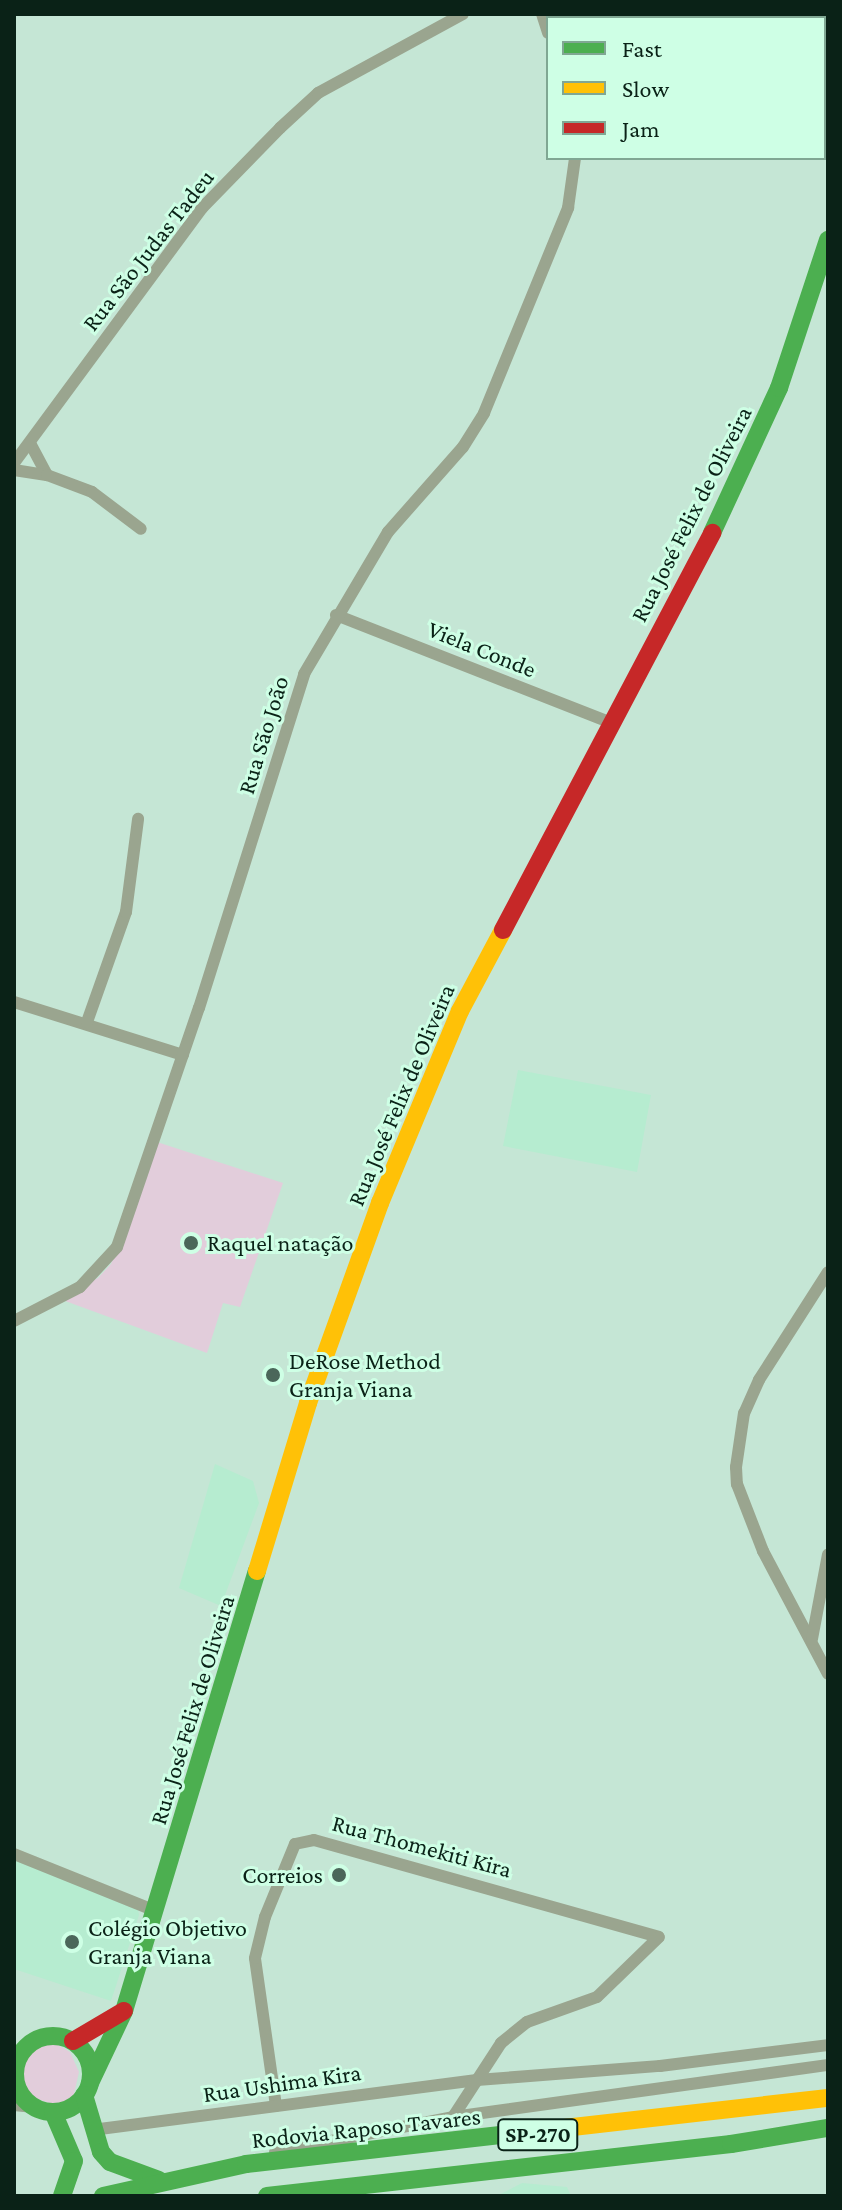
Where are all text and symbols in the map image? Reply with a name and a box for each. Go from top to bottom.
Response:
legend [546,16,826,160]
text: Fast [622,35,662,62]
text: Slow [622,75,669,102]
text: Jam [622,115,660,142]
street label: Rua São Judas Tadeu [76,164,220,336]
street label: Rua José Felix de Oliveira [624,401,758,627]
street label: Viela Conde [424,614,540,684]
street label: Rua São João [231,672,295,798]
street label: Rua José Felix de Oliveira [341,980,461,1210]
place label: Raquel natação [207,1229,354,1257]
marker: Raquel natação [182,1234,200,1252]
place label: DeRose Method Granja Viana [289,1347,441,1403]
marker: DeRose Method Granja Viana [264,1366,282,1384]
street label: Rua José Felix de Oliveira [143,1592,241,1828]
street label: Rua Thomekiti Kira [329,1808,515,1884]
place label: Correios [242,1861,323,1889]
marker: Correios [330,1866,348,1884]
place label: Colégio Objetivo Granja Viana [88,1914,247,1970]
marker: Colégio Objetivo Granja Viana [63,1933,81,1951]
street label: Rua Ushima Kira [201,2058,363,2108]
street label: Rodovia Raposo Tavares [250,2102,482,2154]
road number: SP-270 [496,2117,580,2153]

